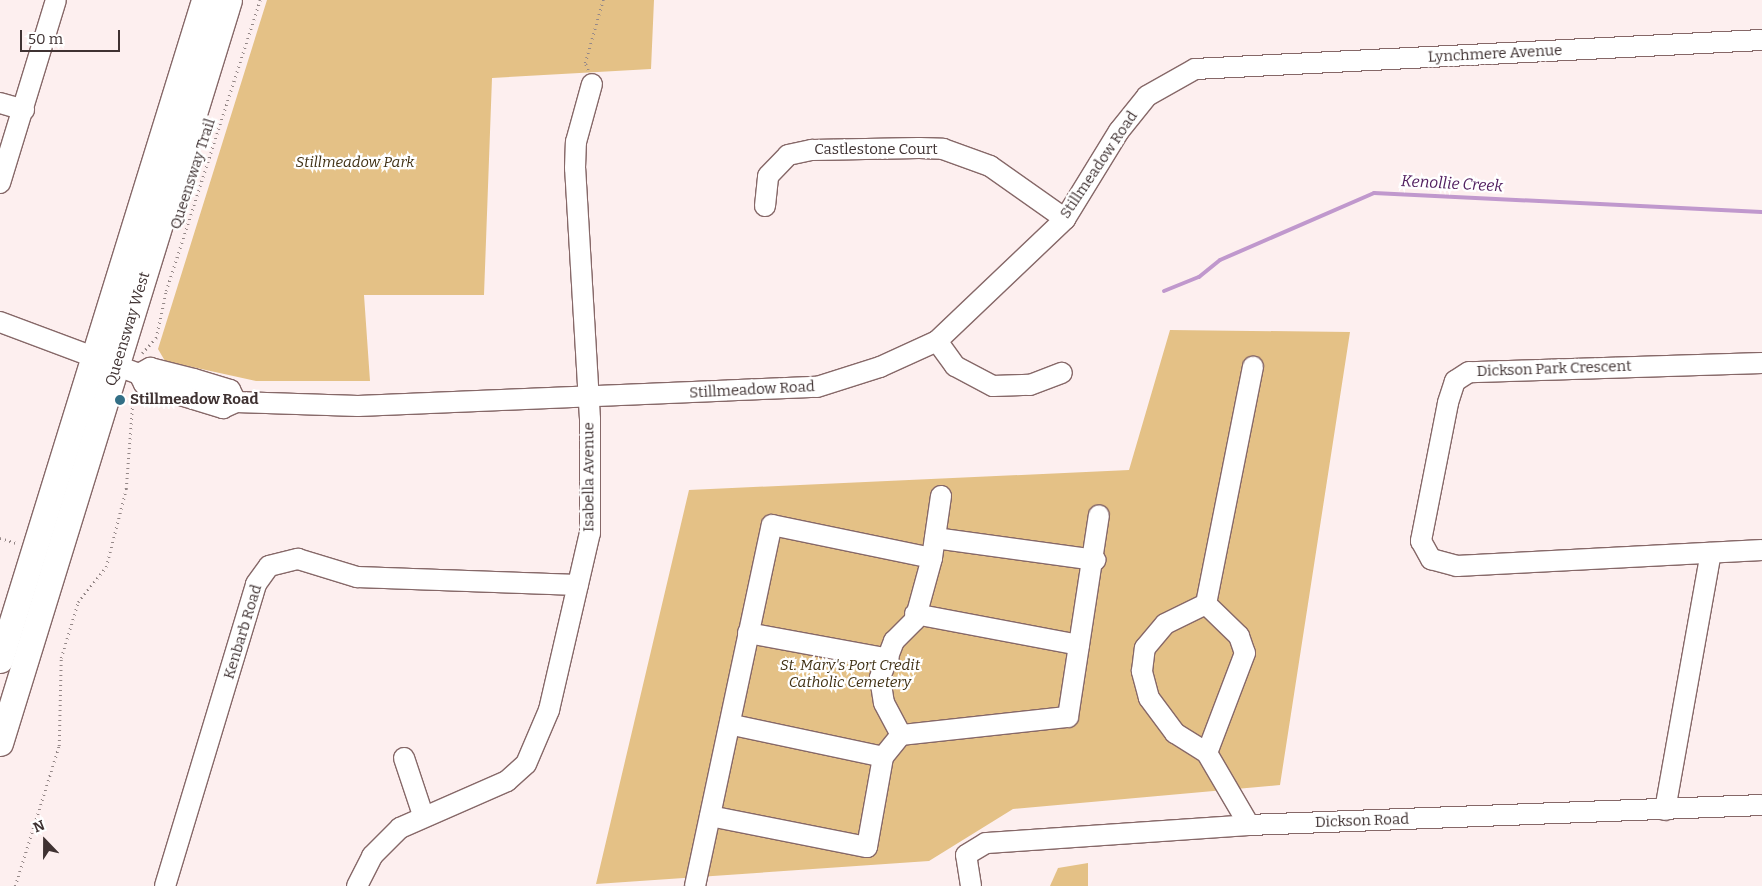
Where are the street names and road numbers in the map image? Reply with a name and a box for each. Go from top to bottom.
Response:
street label: Lynchmere Avenue [1427,41,1563,67]
street label: Stillmeadow Road [1056,108,1142,222]
street label: Queensway Trail [167,116,219,232]
street label: Castlestone Court [814,141,938,159]
street label: Queensway West [102,270,154,388]
street label: Dickson Park Crescent [1476,357,1632,381]
street label: Stillmeadow Road [689,378,815,402]
street label: Isabella Avenue [580,422,598,532]
street label: Kenbarb Road [220,583,266,681]
street label: Dickson Road [1315,810,1409,832]

